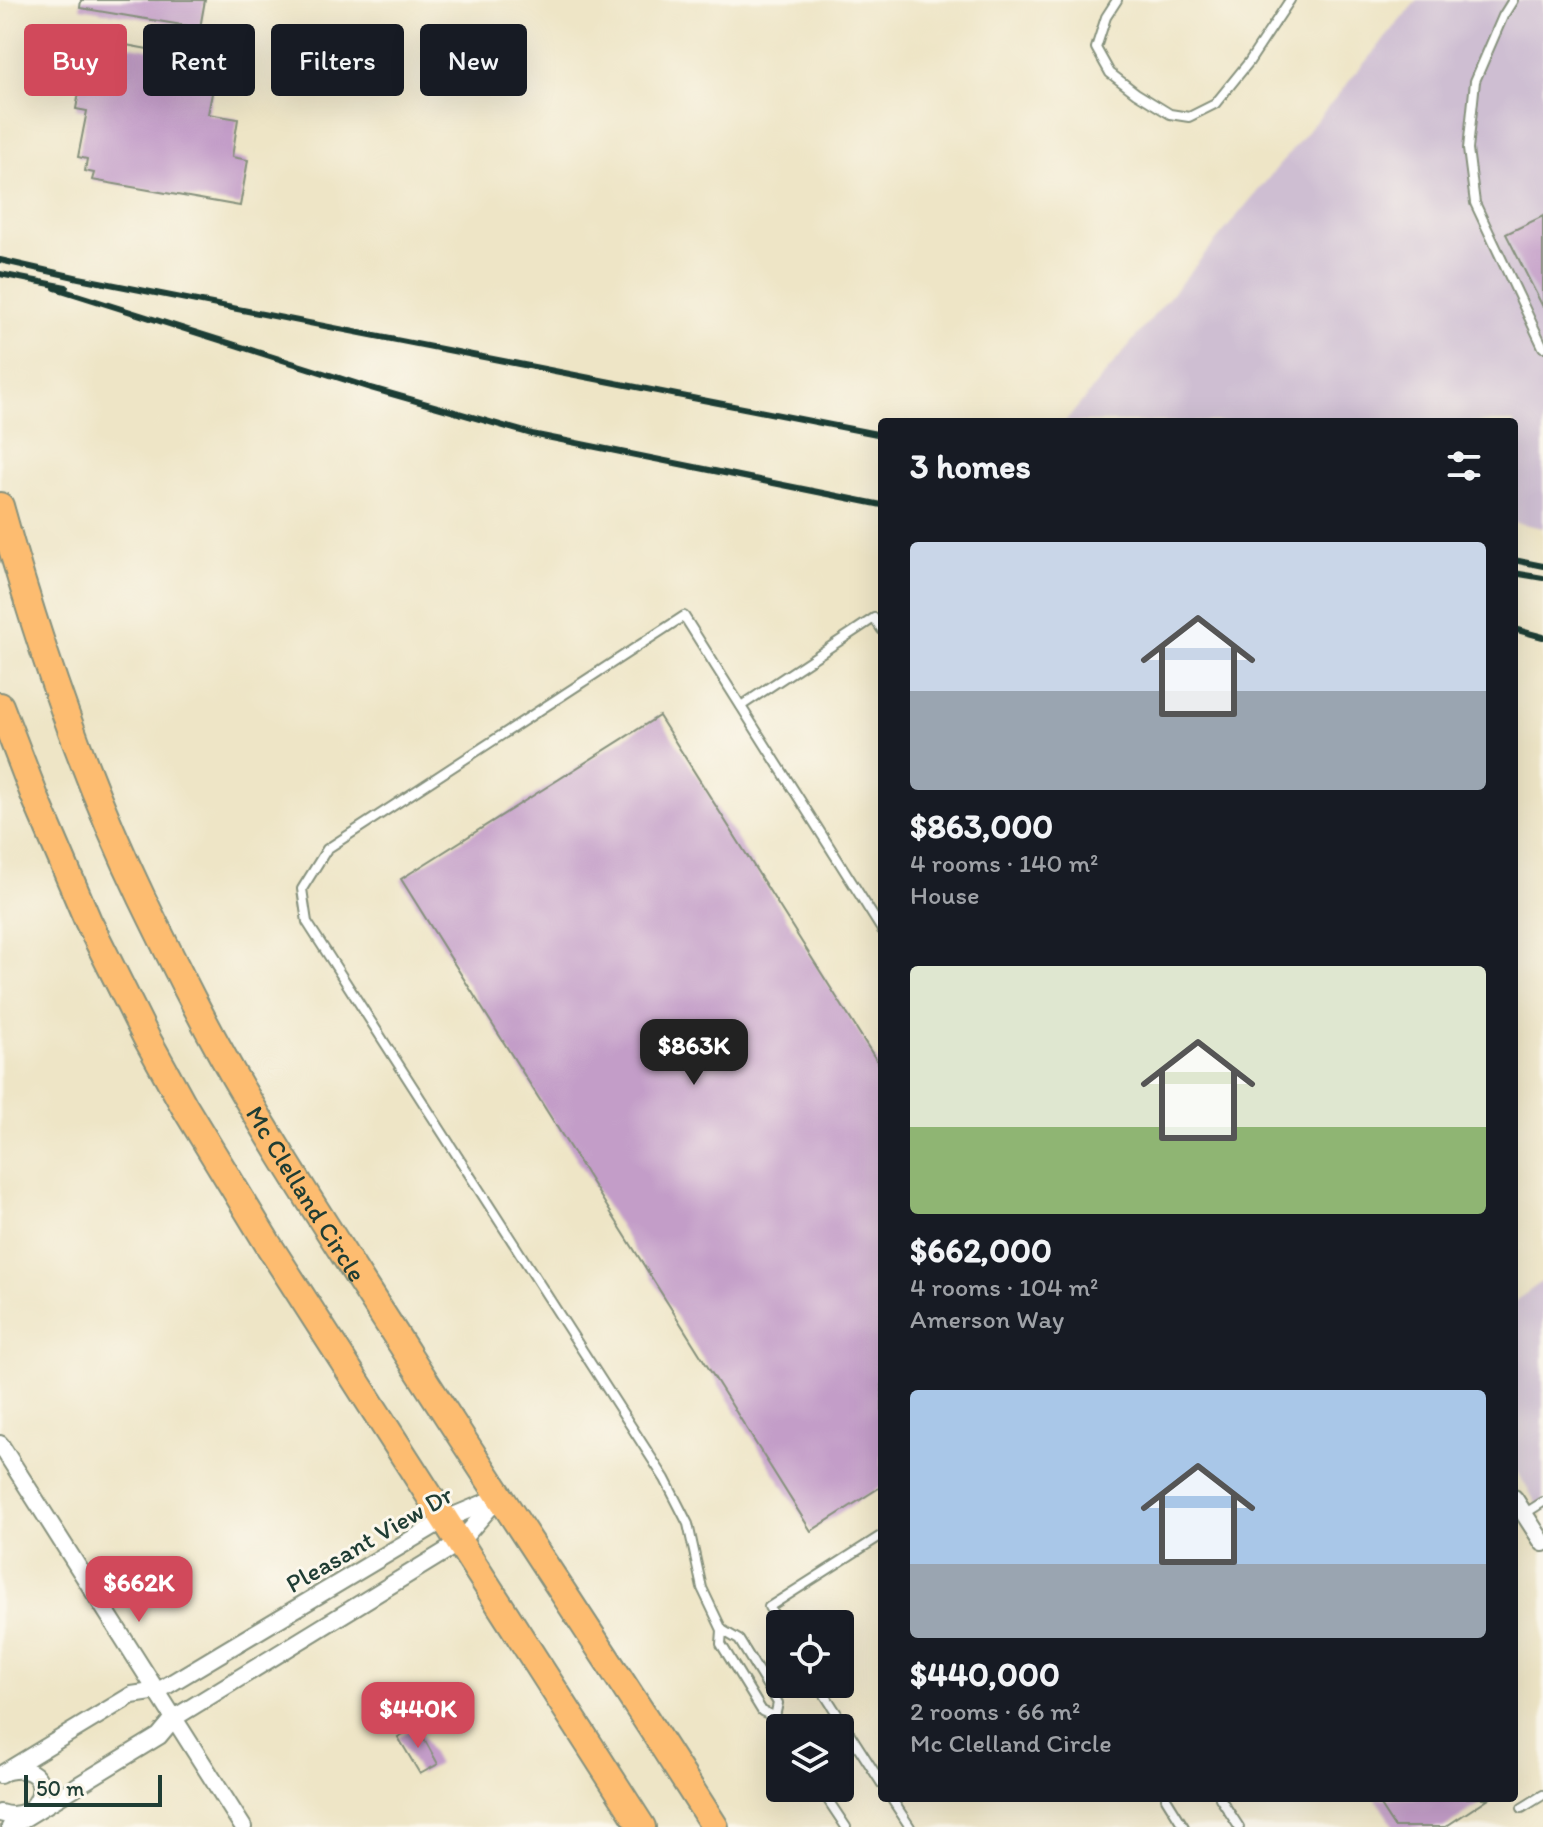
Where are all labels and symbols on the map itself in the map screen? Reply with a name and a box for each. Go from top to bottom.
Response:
pin: $863K [638,1019,750,1087]
street label: Mc Clelland Circle [239,1100,373,1288]
street label: Pleasant View Dr [280,1478,459,1600]
pin: $662K [83,1556,195,1624]
pin: $440K [362,1682,474,1750]
scale bar [24,1771,162,1807]

